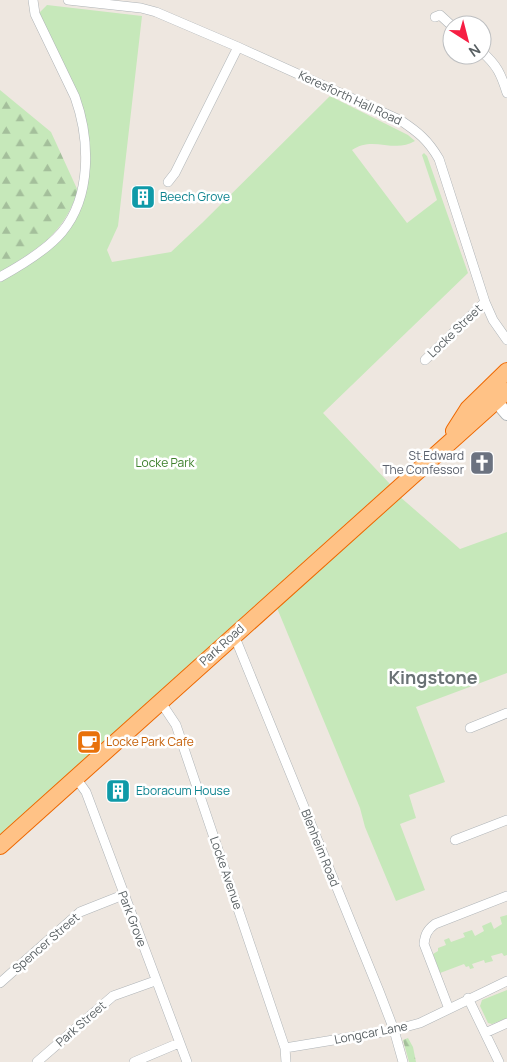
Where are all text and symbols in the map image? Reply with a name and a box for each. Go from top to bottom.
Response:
north arrow [442,15,492,65]
text: N [465,40,485,62]
street label: Keresforth Hall Road [296,66,405,129]
building icon: Beech Grove [130,184,156,210]
place label: Beech Grove [160,188,230,205]
street label: Locke Street [423,300,486,361]
place label: St Edward The Confessor [382,447,465,478]
church icon: St Edward The Confessor [469,450,495,476]
park label: Locke Park [135,454,196,471]
street label: Park Road [196,620,248,669]
district label: Kingstone [388,665,478,689]
cafe icon: Locke Park Cafe [76,729,102,755]
place label: Locke Park Cafe [106,733,194,750]
building icon: Eboracum House [105,778,131,804]
place label: Eboracum House [136,782,230,799]
street label: Blenheim Road [297,807,344,889]
street label: Locke Avenue [206,834,247,912]
street label: Park Grove [114,888,151,949]
street label: Spencer Street [8,909,83,977]
street label: Park Street [52,997,110,1050]
street label: Longcar Lane [333,1017,409,1048]

